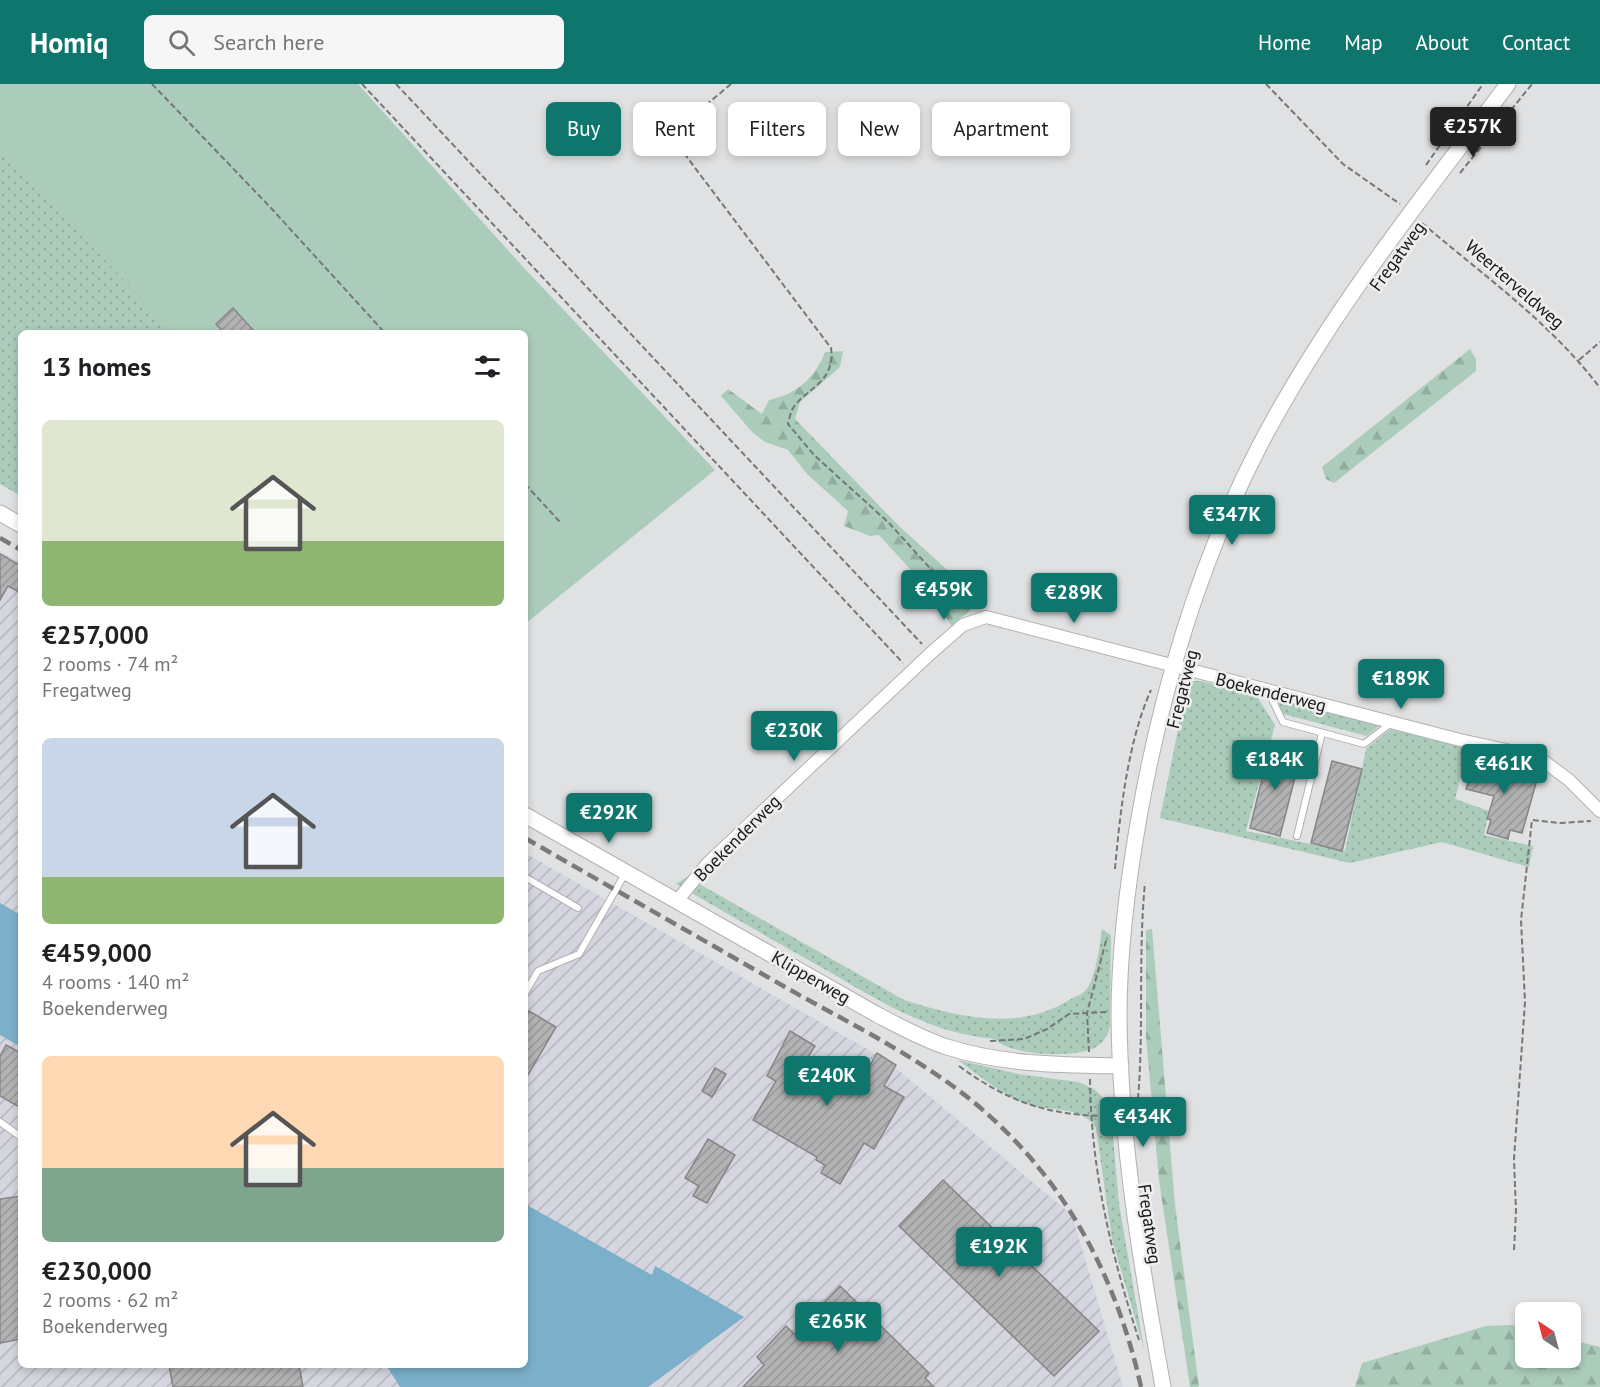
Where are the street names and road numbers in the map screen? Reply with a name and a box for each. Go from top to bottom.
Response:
street label: Fregatweg [1364,217,1430,295]
street label: Weerterveldweg [1461,235,1569,333]
street label: Fregatweg [1161,647,1203,731]
street label: Boekenderweg [1213,667,1329,717]
street label: Boekenderweg [689,790,785,886]
street label: Klipperweg [767,945,855,1009]
street label: Fregatweg [1133,1182,1167,1266]

